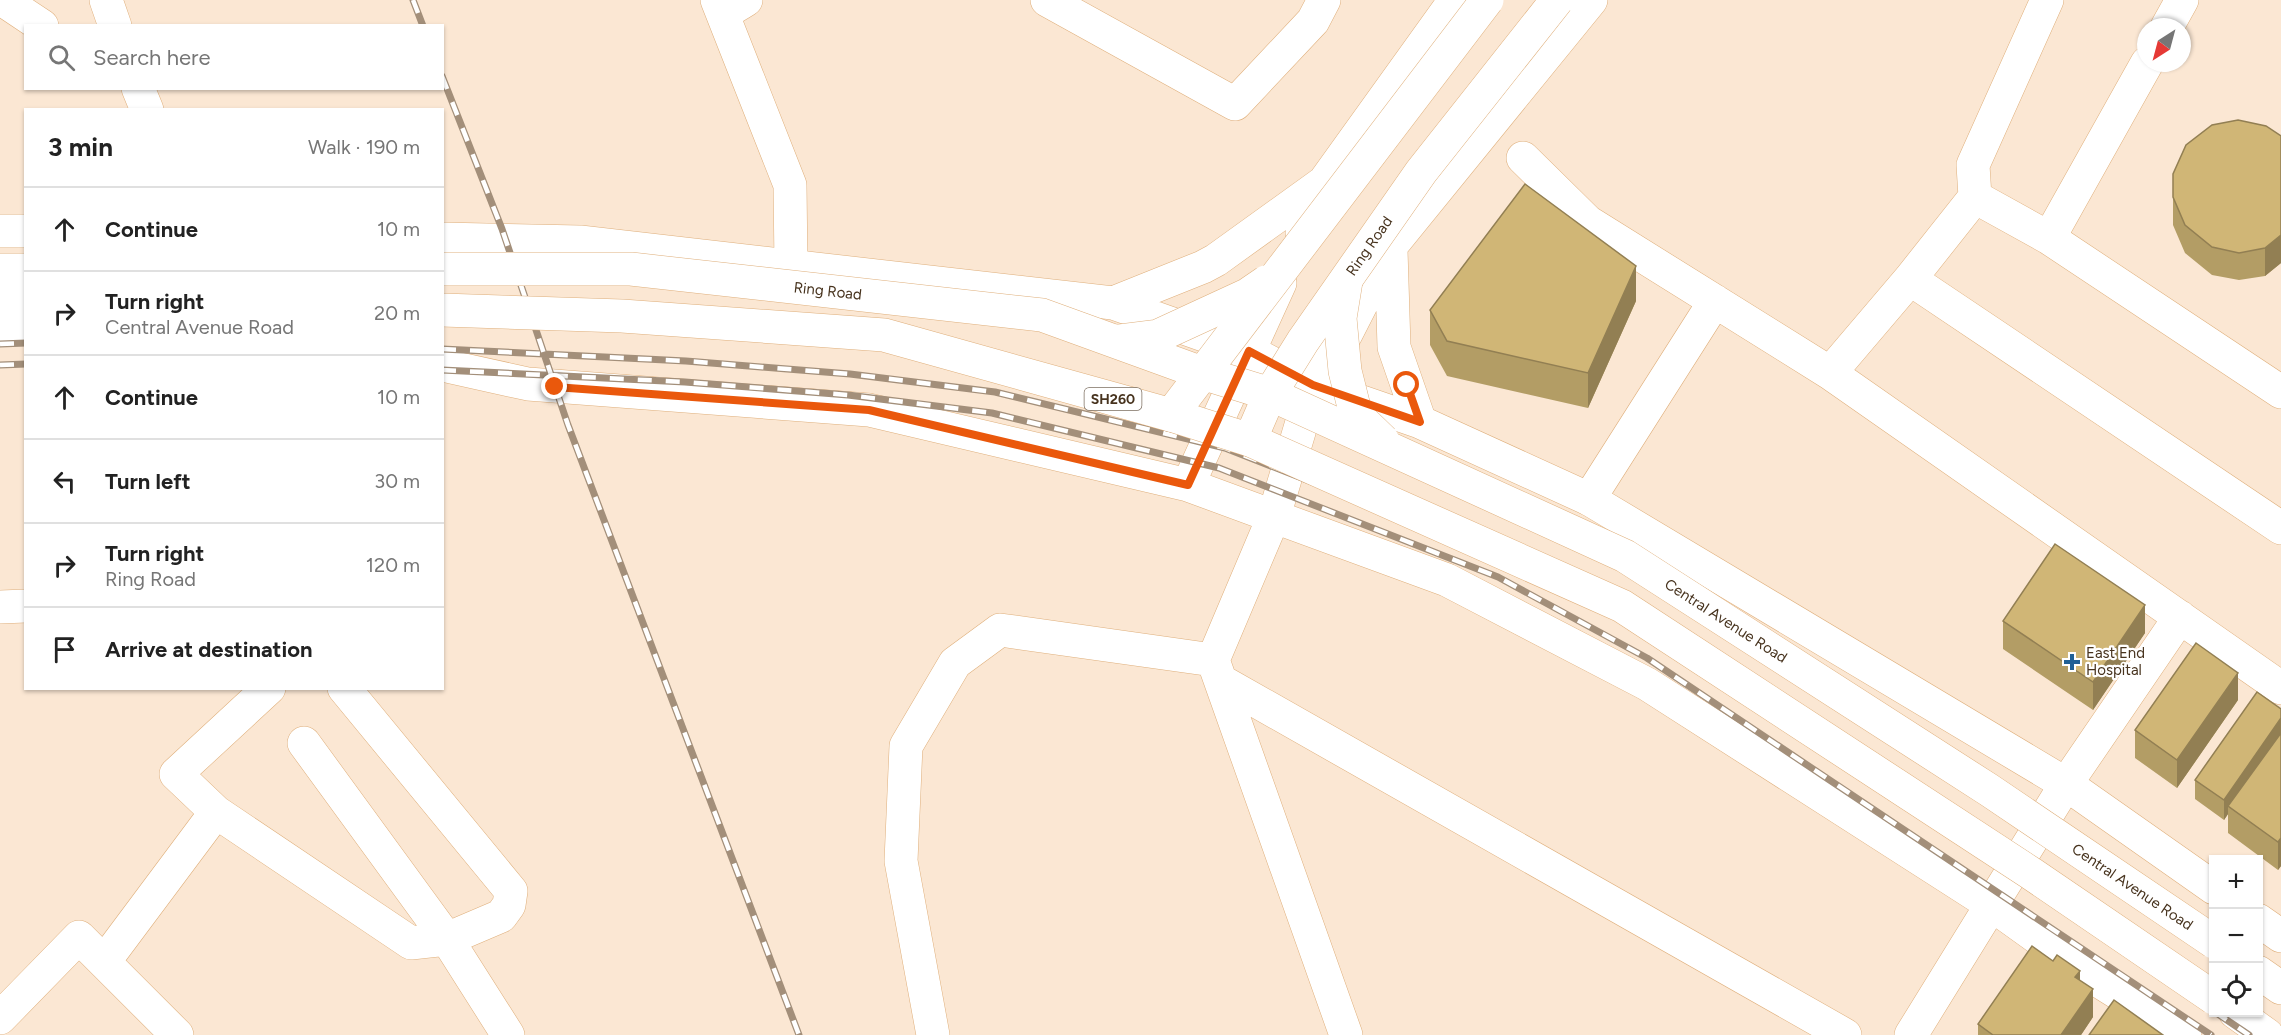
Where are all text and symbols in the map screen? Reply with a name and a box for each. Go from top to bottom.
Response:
north arrow [2137,18,2191,72]
search box [24,24,444,90]
icon: search [45,41,78,74]
text: Search here [93,44,211,71]
text: 3 min [48,131,113,163]
text: Walk · 190 m [308,135,420,159]
icon: ahead [48,213,81,246]
street label: Ring Road [1342,213,1396,279]
text: Continue [105,216,198,243]
text: 10 m [377,217,420,241]
street label: Ring Road [793,278,863,304]
text: Turn right [105,288,204,315]
icon: right [48,297,81,330]
text: 20 m [374,301,420,325]
text: Central Avenue Road [105,315,294,339]
route start [1393,371,1419,397]
route end [541,373,567,399]
icon: ahead [48,381,81,414]
text: Continue [105,384,198,411]
text: 10 m [377,385,420,409]
road number: SH260 [1084,388,1142,410]
icon: left [48,465,81,498]
text: Turn left [105,468,191,495]
text: 30 m [374,469,420,493]
text: Turn right [105,540,204,567]
icon: right [48,549,81,582]
text: 120 m [366,553,420,577]
text: Ring Road [105,567,196,591]
street label: Central Avenue Road [1661,575,1790,667]
icon: arrive [48,633,81,666]
text: Arrive at destination [105,636,313,663]
place label: East End Hospital [2086,644,2145,679]
marker: East End Hospital [2063,653,2081,671]
street label: Central Avenue Road [2069,840,2196,934]
map controls [2209,855,2263,1017]
button: + [2209,855,2263,909]
button: − [2209,909,2263,963]
button: locate [2209,963,2263,1017]

